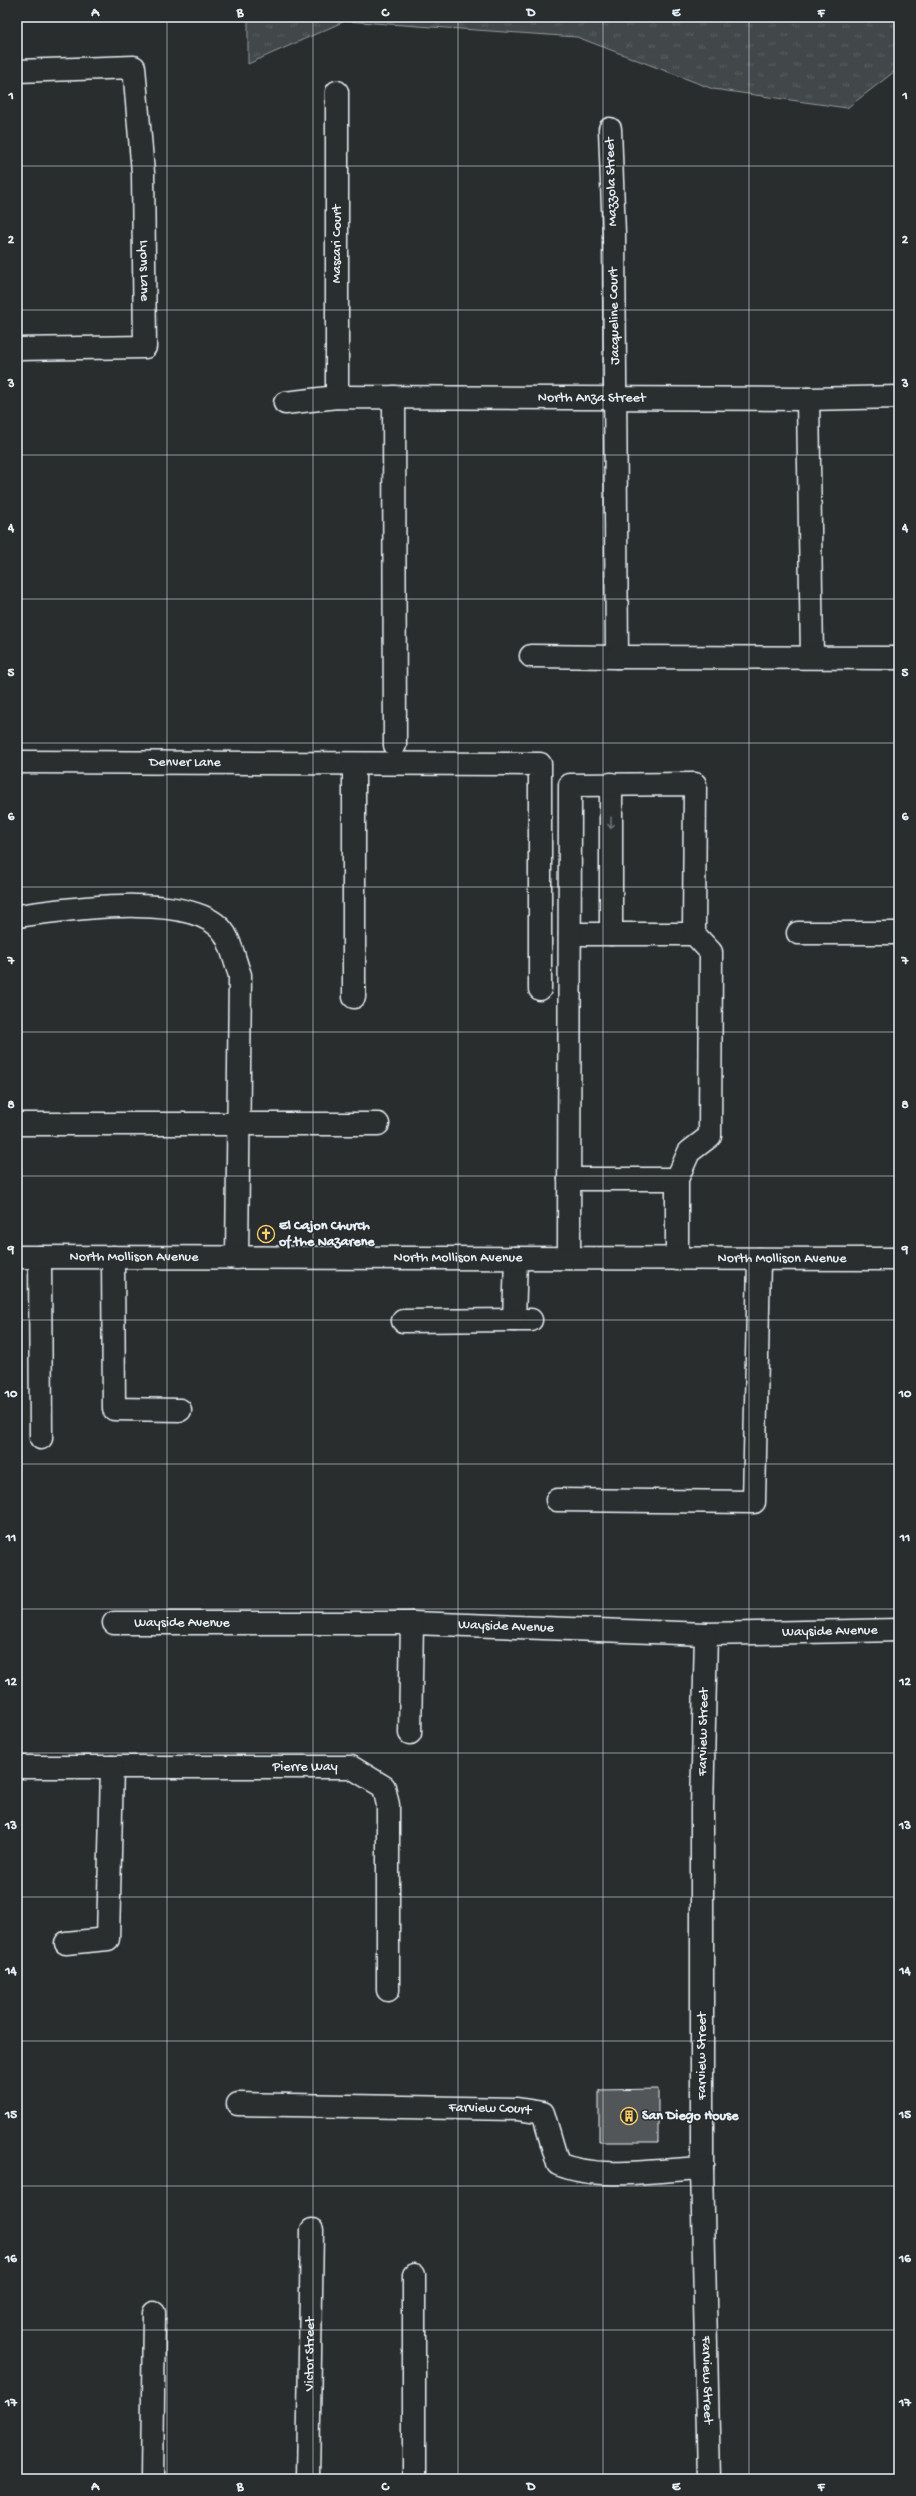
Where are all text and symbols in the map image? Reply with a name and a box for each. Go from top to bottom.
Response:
text: A [90,6,100,21]
text: B [236,6,245,21]
text: C [380,6,390,21]
text: D [526,6,536,21]
text: E [672,6,681,21]
text: F [817,6,826,21]
text: 1 [7,89,14,104]
text: 1 [901,89,908,104]
street label: Mazzola Street [602,136,622,227]
street label: Mascari Court [329,203,346,283]
text: 2 [8,233,15,248]
text: 2 [902,233,909,248]
street label: Lyons Lane [135,240,153,302]
street label: Jacqueline Court [606,266,624,365]
text: 3 [7,377,15,392]
text: 3 [901,377,909,392]
street label: North Anza Street [538,389,647,407]
text: 4 [7,521,15,536]
text: 4 [901,521,909,536]
text: 5 [8,666,15,681]
text: 5 [902,666,909,681]
street label: Denver Lane [148,754,222,771]
text: 6 [8,810,15,825]
text: 6 [902,810,909,825]
one-way arrow [607,816,615,829]
text: 7 [7,954,16,969]
text: 7 [901,954,910,969]
text: 8 [7,1098,15,1113]
text: 8 [901,1098,909,1113]
place label: El Cajon Church of the Nazarene [278,1218,375,1251]
church icon: El Cajon Church of the Nazarene [256,1224,276,1244]
text: 9 [7,1243,15,1258]
text: 9 [901,1243,909,1258]
street label: North Mollison Avenue [70,1249,199,1266]
street label: North Mollison Avenue [394,1249,523,1267]
street label: North Mollison Avenue [718,1250,847,1267]
text: 10 [4,1387,18,1402]
text: 10 [898,1387,912,1402]
text: 11 [5,1531,16,1546]
text: 11 [899,1531,910,1546]
street label: Wayside Avenue [134,1615,231,1632]
street label: Wayside Avenue [458,1616,555,1637]
street label: Wayside Avenue [782,1622,879,1641]
text: 12 [4,1675,17,1690]
text: 12 [898,1675,911,1690]
street label: Farview Street [695,1687,713,1777]
street label: Pierre Way [271,1759,338,1776]
text: 13 [4,1819,17,1834]
text: 13 [898,1819,911,1834]
text: 14 [4,1964,18,1979]
text: 14 [898,1964,912,1979]
street label: Farview Street [694,2011,711,2101]
street label: Farview Court [447,2099,534,2120]
building icon: San Diego House [619,2106,639,2126]
text: 15 [4,2108,17,2123]
place label: San Diego House [642,2108,739,2125]
text: 15 [898,2108,911,2123]
text: 16 [4,2252,17,2267]
text: 16 [898,2252,911,2267]
street label: Victor Street [301,2315,319,2392]
street label: Farview Street [697,2335,716,2425]
text: 17 [4,2396,18,2411]
text: 17 [898,2396,912,2411]
text: A [90,2480,100,2495]
text: B [236,2480,245,2495]
text: C [380,2480,390,2495]
text: D [526,2480,536,2495]
text: E [672,2480,681,2495]
text: F [817,2480,826,2495]

